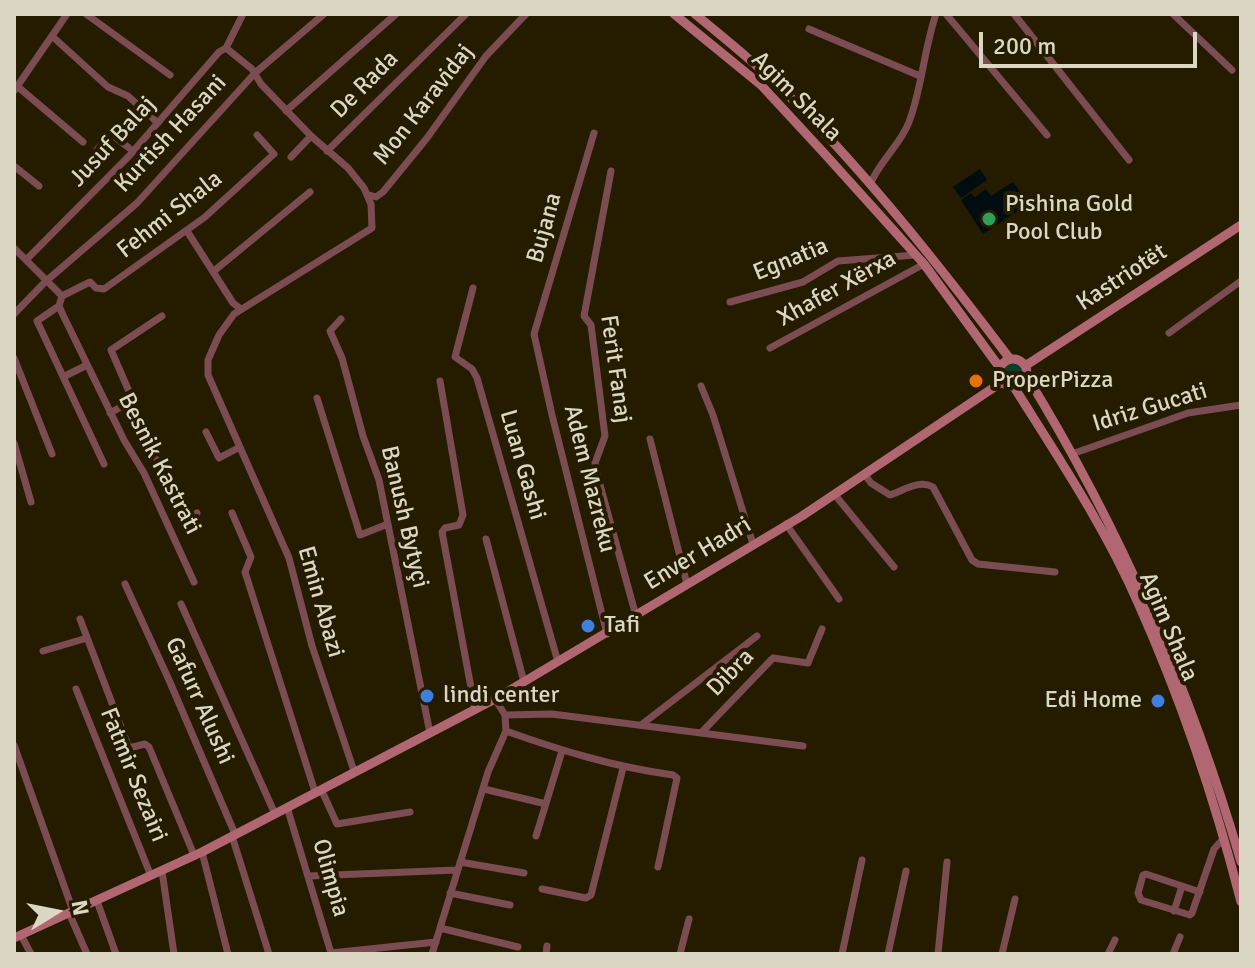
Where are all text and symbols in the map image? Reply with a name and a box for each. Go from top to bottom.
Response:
scale bar [983,16,1201,66]
text: 200 m [993,31,1056,61]
street label: Mon Karavidaj [368,39,480,171]
street label: De Rada [325,45,405,125]
street label: Agim Shala [745,46,847,148]
street label: Kurtish Hasani [109,69,233,199]
street label: Jusuf Balaj [64,91,162,193]
street label: Fehmi Shala [112,165,228,265]
street label: Bujana [521,190,569,266]
place label: Pishina Gold Pool Club [1005,191,1133,247]
marker: Pishina Gold Pool Club [980,210,998,228]
street label: Egnatia [749,232,833,288]
street label: Kastriotët [1071,238,1173,318]
street label: Xhafer Xërxa [773,245,901,333]
street label: Ferit Fanaj [593,313,637,425]
place label: ProperPizza [992,367,1113,395]
marker: ProperPizza [967,372,985,390]
street label: Idriz Gucati [1089,377,1211,439]
street label: Besnik Kastrati [111,388,207,540]
street label: Adem Mazreku [557,402,621,556]
street label: Luan Gashi [493,407,551,523]
street label: Banush Bytyçi [374,443,434,591]
street label: Enver Hadri [639,511,757,597]
street label: Emin Abazi [290,543,350,661]
street label: Agim Shala [1132,568,1204,686]
place label: Tafi [604,612,640,640]
marker: Tafi [579,617,597,635]
street label: Gafurr Alushi [158,633,240,769]
street label: Dibra [701,643,761,703]
place label: lindi center [443,682,559,710]
marker: lindi center [418,687,436,705]
place label: Edi Home [1044,687,1142,715]
marker: Edi Home [1149,692,1167,710]
street label: Fatmir Sezairi [93,704,173,846]
street label: Olimpia [305,836,355,920]
north arrow [16,872,96,952]
text: N [66,898,95,918]

